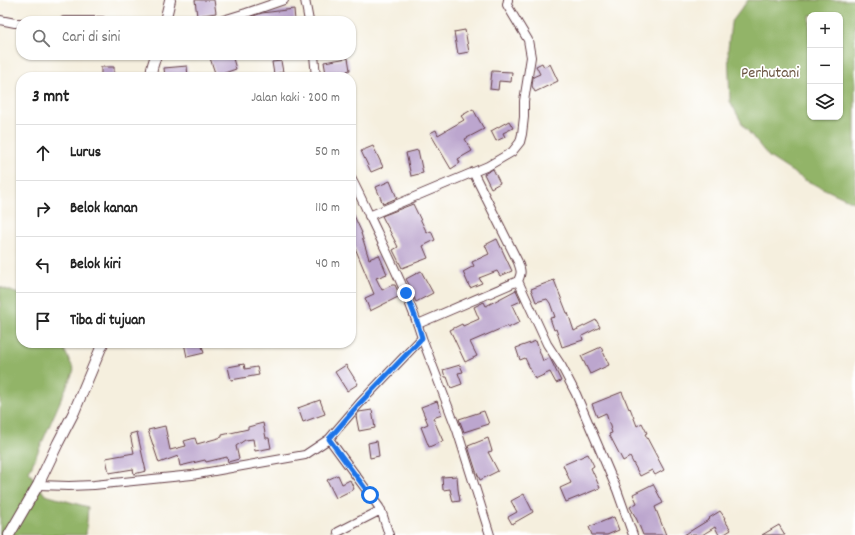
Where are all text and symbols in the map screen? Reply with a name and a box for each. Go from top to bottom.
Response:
map controls [807,12,843,120]
button: + [807,12,843,48]
search box [16,16,356,60]
icon: search [30,27,52,49]
text: Cari di sini [62,27,120,49]
button: − [807,48,843,84]
park label: Perhutani [741,62,799,85]
button: layers [807,84,843,120]
text: 3 mnt [32,86,69,110]
text: Jalan kaki · 200 m [251,89,340,108]
icon: ahead [32,142,54,164]
text: Lurus [70,142,101,164]
text: 50 m [315,143,340,162]
icon: right [32,198,54,220]
text: Belok kanan [70,198,138,220]
text: 110 m [315,199,340,218]
icon: left [32,254,54,276]
text: Belok kiri [70,254,121,276]
text: 40 m [316,255,340,274]
route end [397,284,415,302]
icon: arrive [32,310,54,332]
text: Tiba di tujuan [70,310,145,332]
route start [361,486,379,504]

